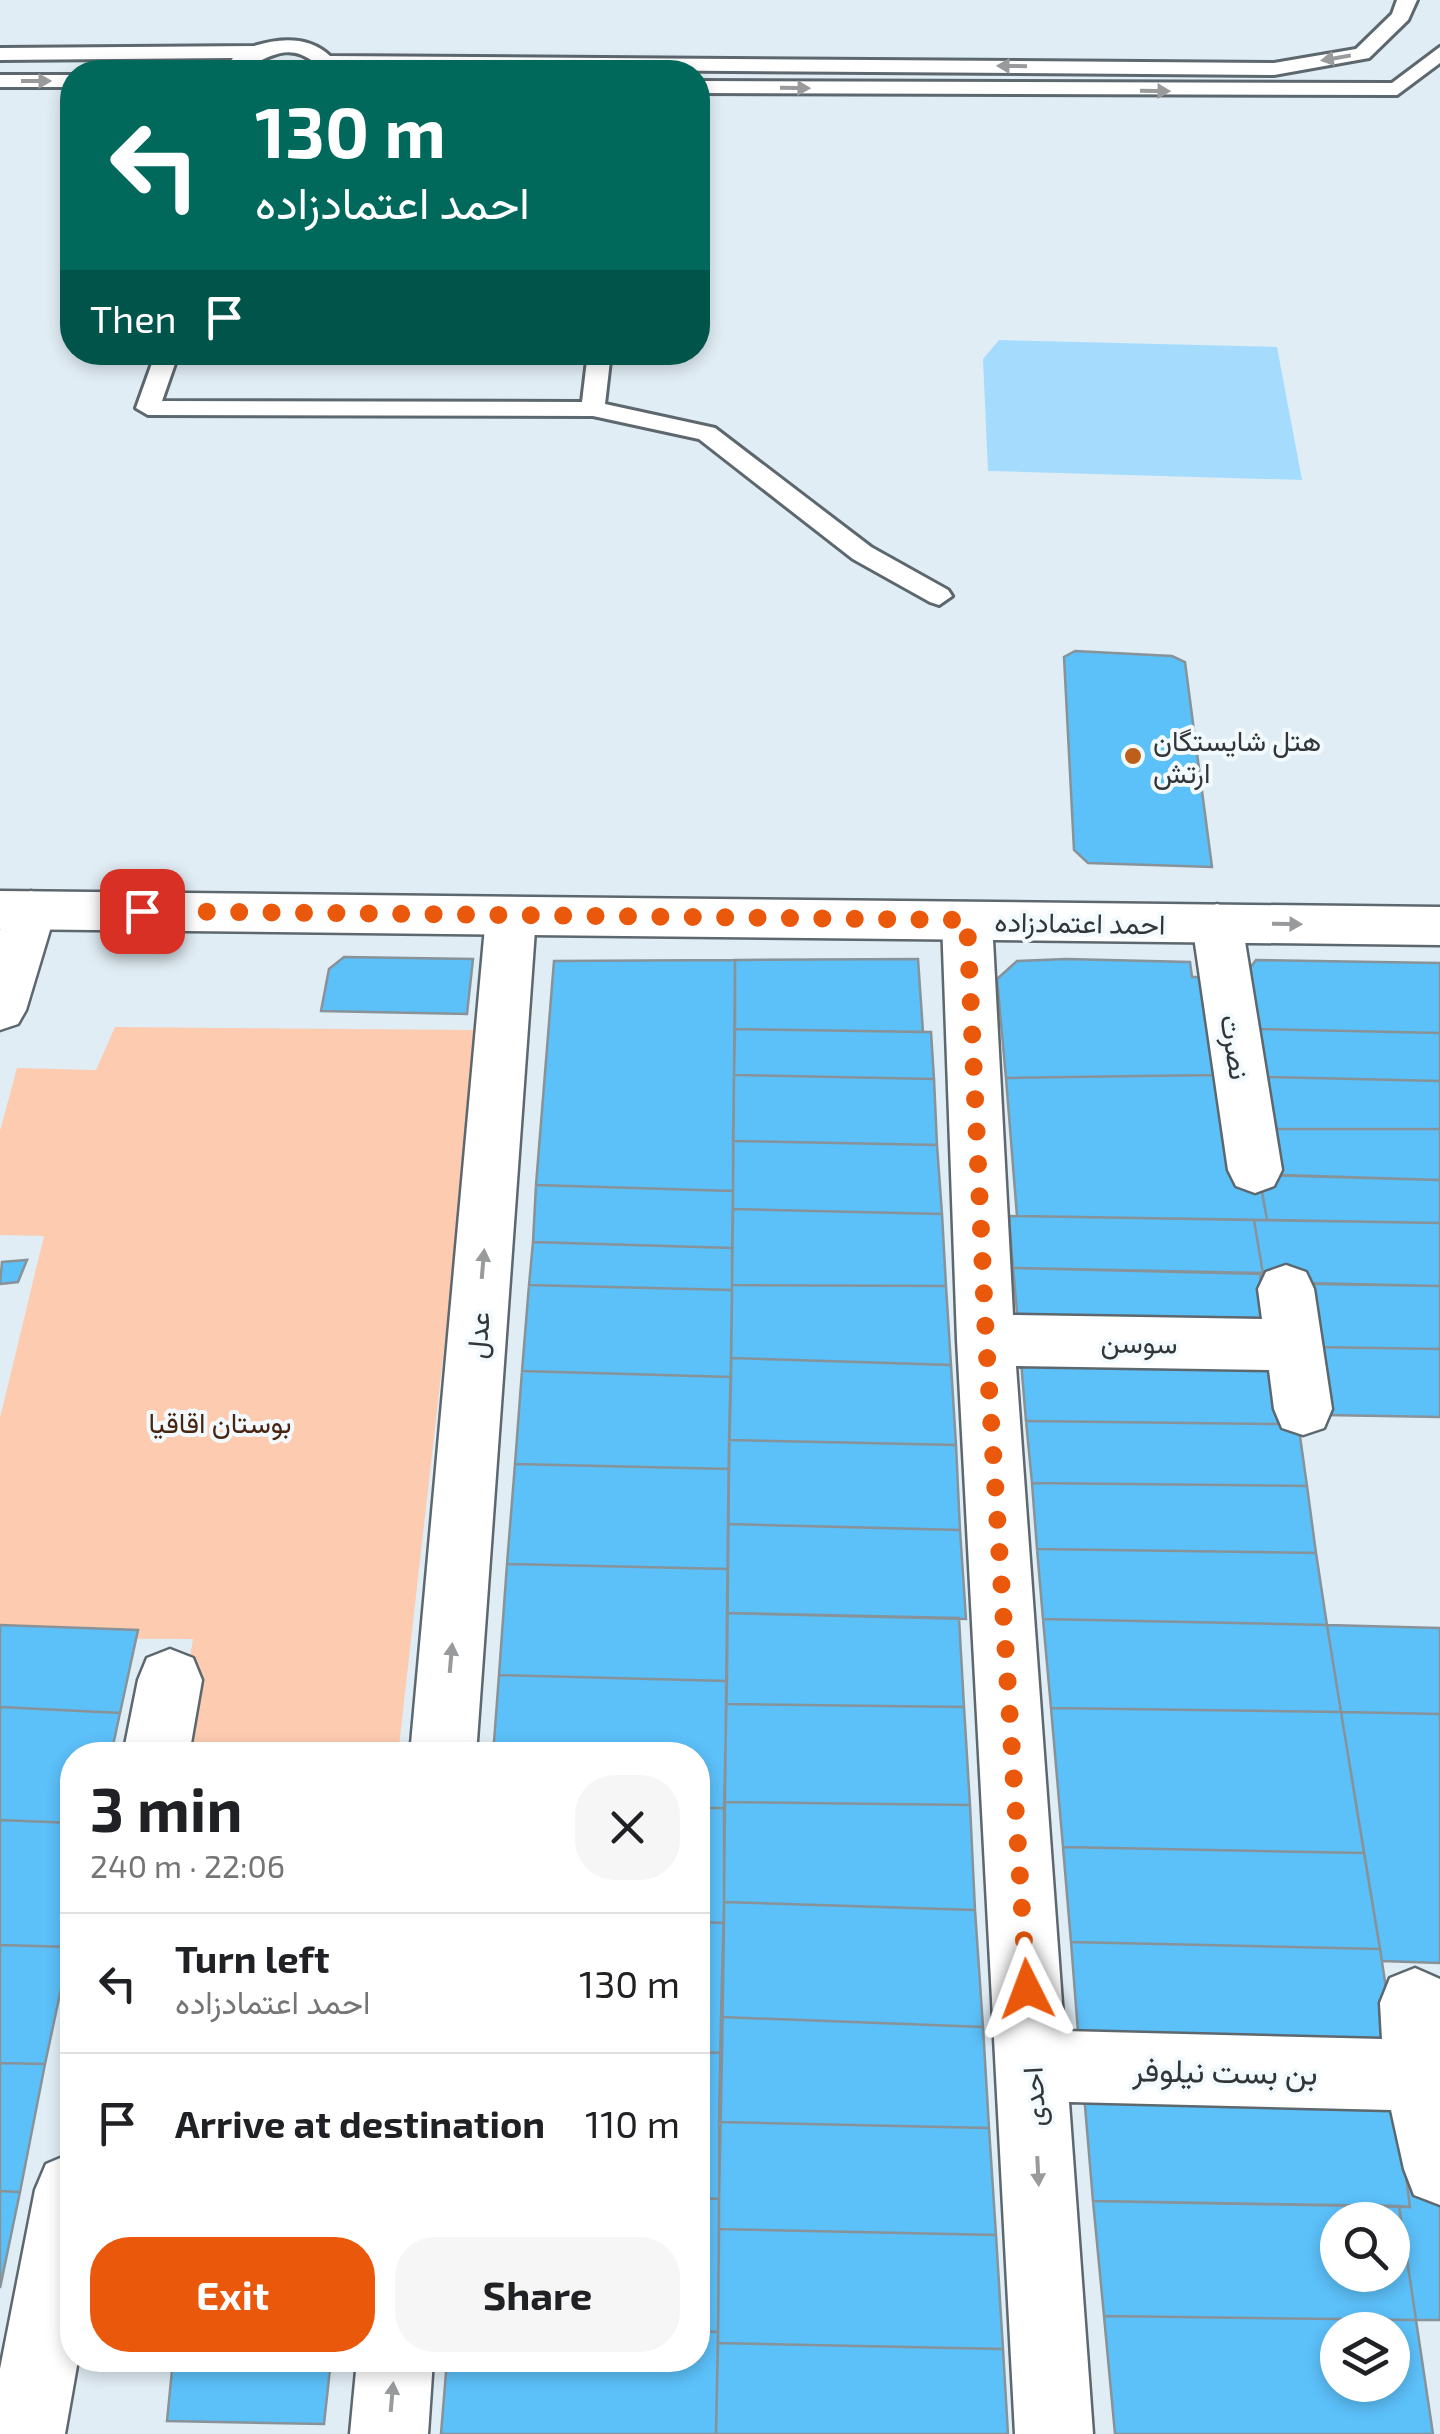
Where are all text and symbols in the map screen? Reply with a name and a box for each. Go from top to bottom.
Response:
one-way arrow [1320,51,1351,66]
one-way arrow [995,58,1027,74]
one-way arrow [21,73,53,89]
one-way arrow [779,80,811,96]
one-way arrow [1139,84,1171,100]
text: 130 m [255,88,446,172]
icon: left [90,100,220,230]
text: احمد اعتمادزاده [255,174,530,228]
icon: arrive [197,290,252,345]
text: Then [90,295,177,341]
place label: هتل شایستگان ارتش [1153,723,1321,791]
marker: هتل شایستگان ارتش [1122,745,1144,767]
pin [100,869,185,954]
icon: arrive [115,884,170,939]
street label: احمد اعتمادزاده [994,904,1166,942]
one-way arrow [1272,916,1304,932]
street label: نصرت [1212,1012,1258,1082]
one-way arrow [475,1248,491,1280]
street label: عدل [458,1310,497,1360]
street label: سوسن [1100,1324,1178,1362]
park label: بوستان اقاقیا [149,1405,291,1441]
one-way arrow [443,1641,459,1673]
text: 3 min [90,1772,242,1844]
button: close [575,1775,680,1880]
text: 240 m · 22:06 [90,1846,285,1884]
text: Turn left [175,1935,330,1981]
position arrow [975,1937,1079,2041]
icon: left [90,1956,145,2011]
text: 130 m [579,1960,680,2006]
text: احمد اعتمادزاده [175,1982,370,2020]
street label: بن بست نیلوفر [1131,2049,1318,2094]
street label: احدی [1014,2066,1053,2128]
icon: arrive [90,2096,145,2151]
text: Arrive at destination [175,2100,545,2146]
text: 110 m [585,2100,680,2146]
one-way arrow [1030,2156,1046,2188]
map controls [1320,2202,1410,2402]
button: search [1320,2202,1410,2292]
button: Exit [90,2237,375,2352]
button: Share [395,2237,680,2352]
button: layers [1320,2312,1410,2402]
one-way arrow [384,2381,400,2412]

